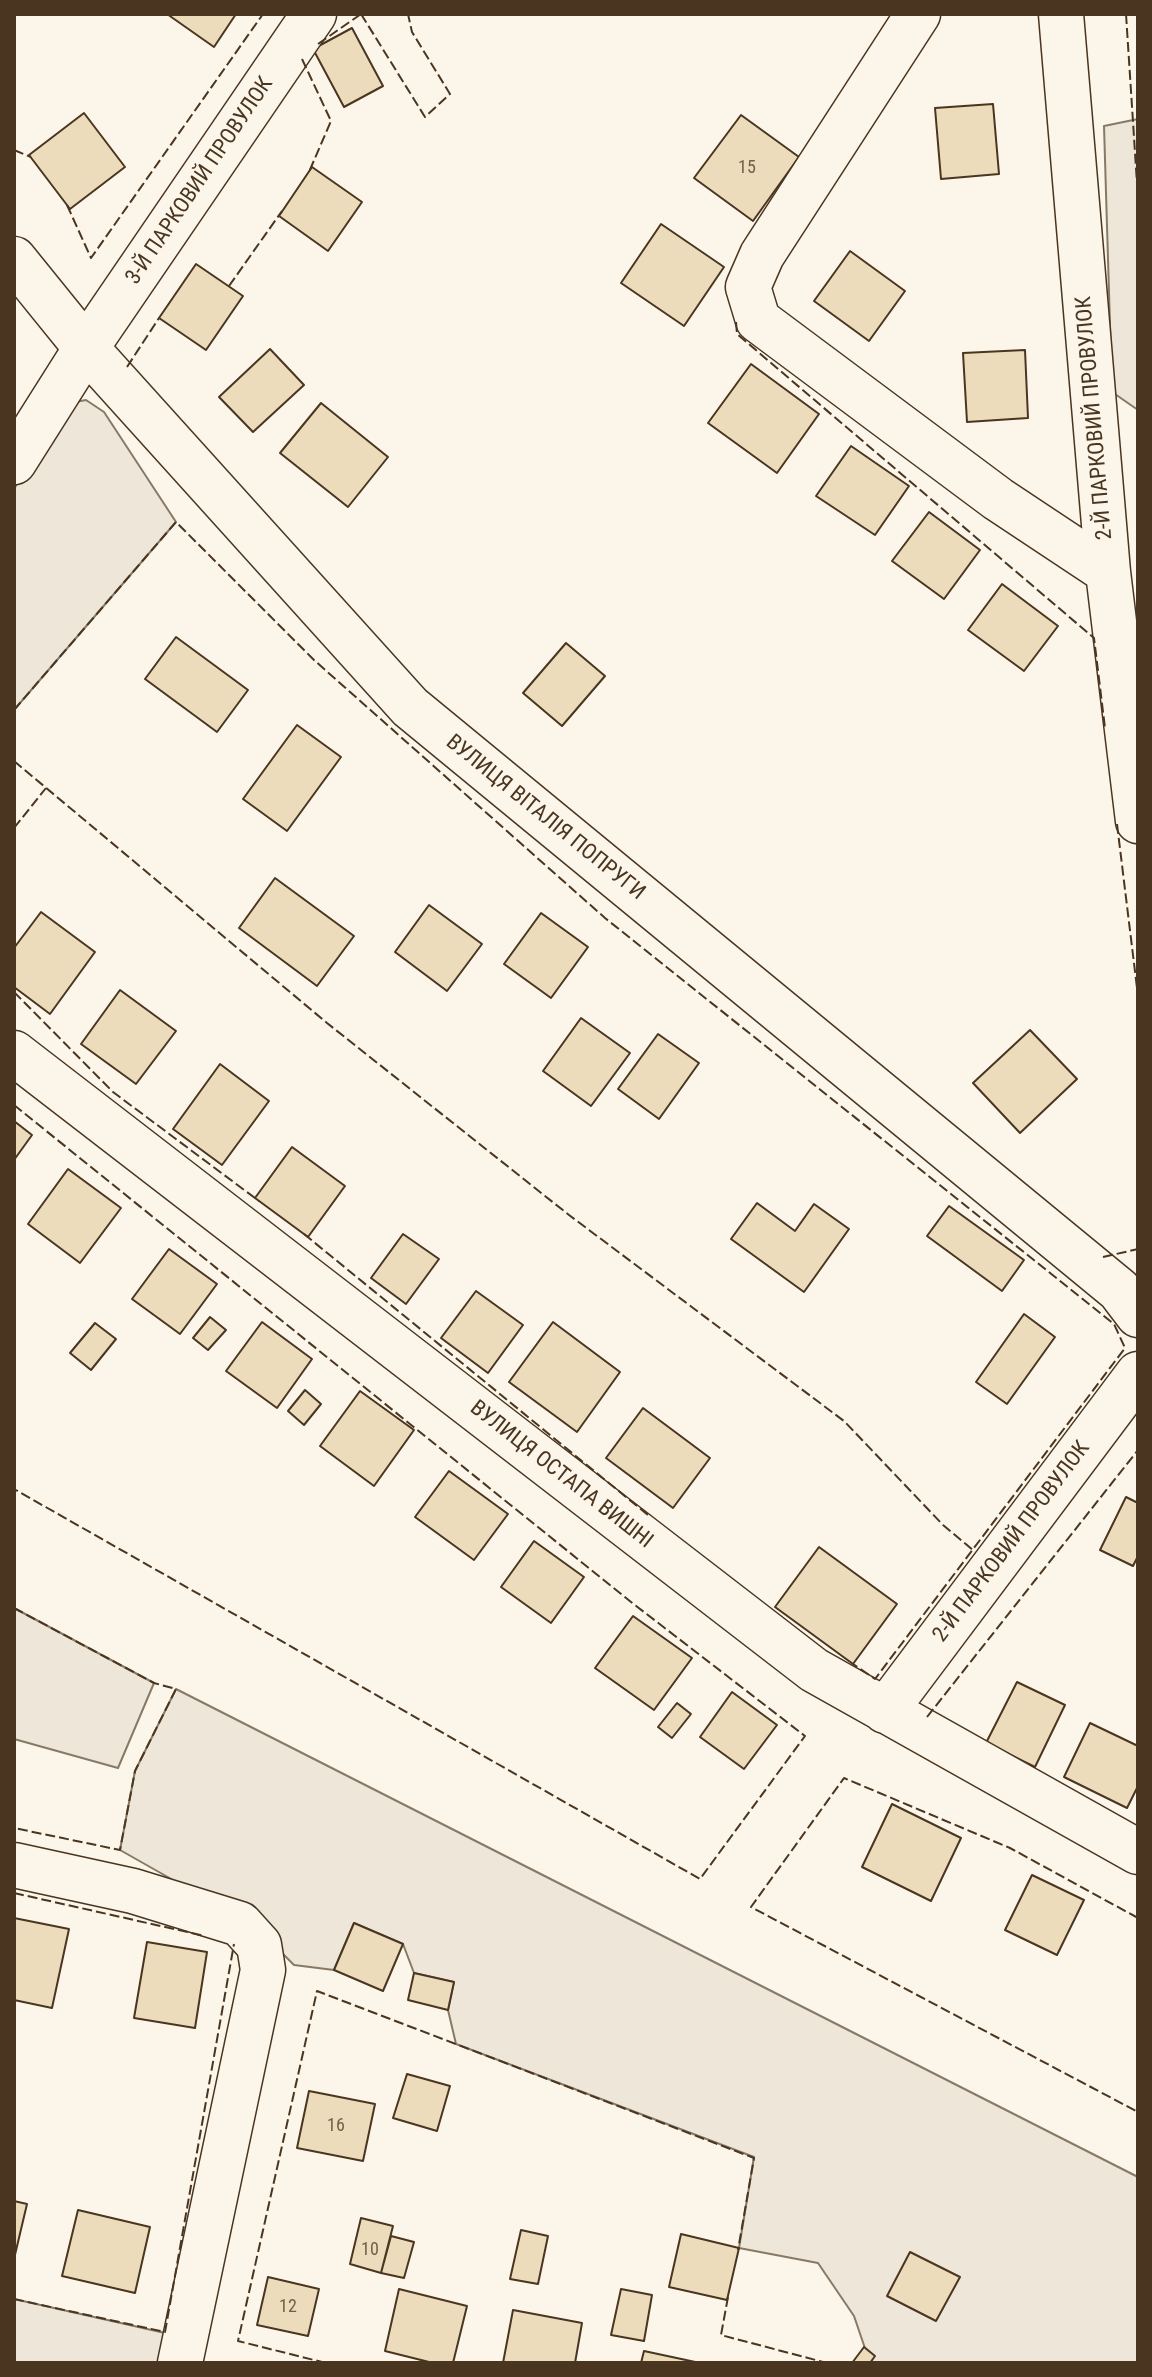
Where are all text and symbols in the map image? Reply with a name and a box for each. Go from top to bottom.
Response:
street label: 3-Й ПАРКОВИЙ ПРОВУЛОК [121,72,279,290]
house number: 15 [738,157,756,179]
street label: 2-Й ПАРКОВИЙ ПРОВУЛОК [1071,295,1119,541]
street label: ВУЛИЦЯ ВІТАЛІЯ ПОПРУГИ [440,730,650,906]
street label: ВУЛИЦЯ ОСТАПА ВИШНІ [464,1395,658,1555]
street label: 2-Й ПАРКОВИЙ ПРОВУЛОК [928,1436,1096,1648]
house number: 16 [327,2115,345,2137]
house number: 10 [361,2239,379,2261]
house number: 12 [279,2296,297,2318]

